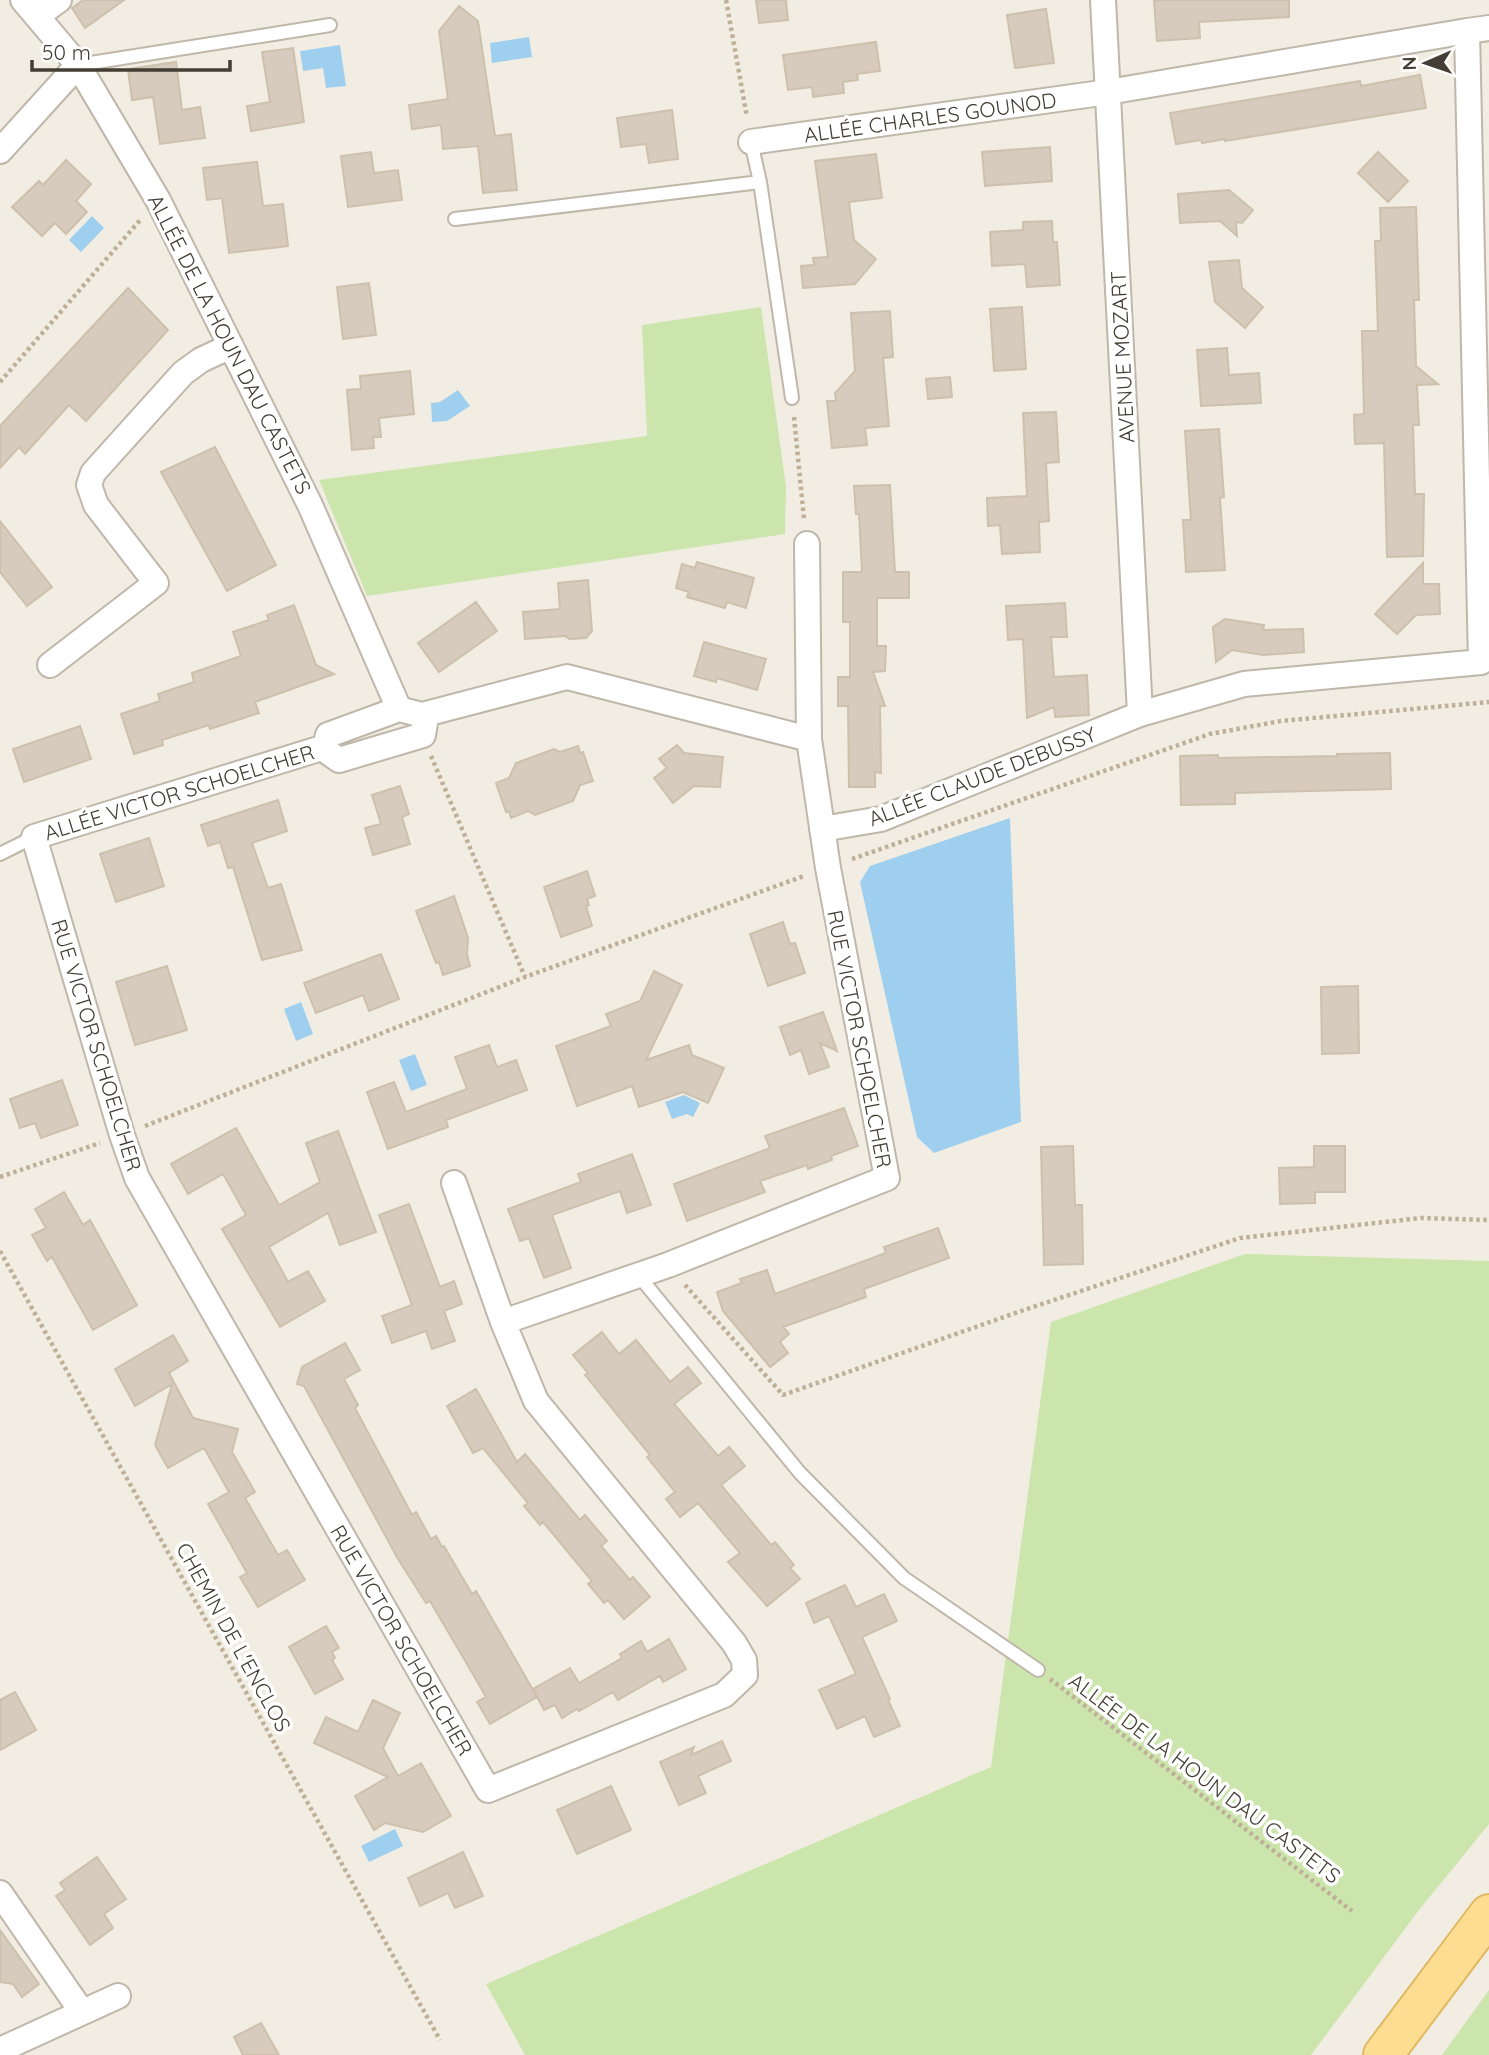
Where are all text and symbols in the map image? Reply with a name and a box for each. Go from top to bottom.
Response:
scale bar [32,28,229,72]
north arrow [1391,28,1461,98]
text: 50 m [42,39,91,65]
text: N [1397,56,1421,71]
street label: ALLÉE CHARLES GOUNOD [802,86,1058,148]
street label: ALLÉE DE LA HOUN DAU CASTETS [143,190,317,498]
street label: AVENUE MOZART [1105,270,1139,444]
street label: ALLÉE CLAUDE DEBUSSY [864,720,1100,832]
street label: ALLÉE VICTOR SCHOELCHER [41,738,317,846]
street label: RUE VICTOR SCHOELCHER [822,908,898,1170]
street label: RUE VICTOR SCHOELCHER [46,916,148,1174]
street label: RUE VICTOR SCHOELCHER [325,1520,479,1760]
street label: CHEMIN DE L'ENCLOS [171,1538,297,1736]
street label: ALLÉE DE LA HOUN DAU CASTETS [1064,1667,1346,1889]

